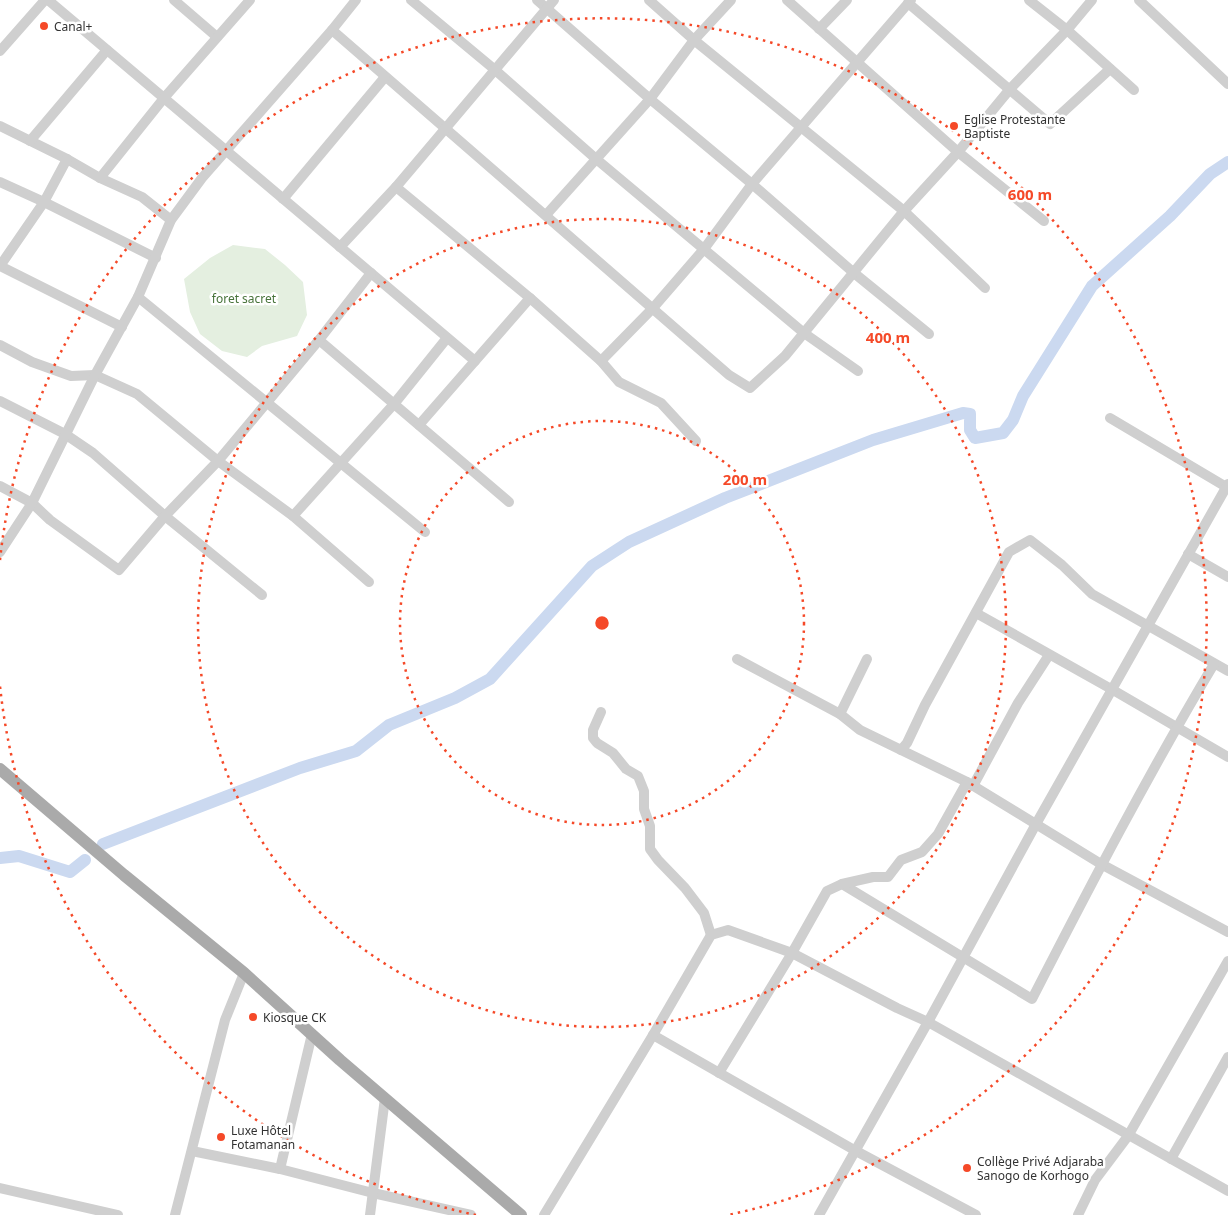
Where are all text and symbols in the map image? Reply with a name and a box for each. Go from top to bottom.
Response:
place label: Canal+ [54,18,93,35]
marker: Canal+ [38,20,50,32]
place label: Eglise Protestante Baptiste [964,111,1066,142]
marker: Eglise Protestante Baptiste [948,120,960,132]
text: 600 m [1008,184,1052,204]
park label: foret sacret [212,290,277,307]
text: 400 m [866,327,910,347]
text: 200 m [723,469,767,489]
centre of rings [593,614,611,632]
place label: Kiosque CK [263,1009,327,1026]
marker: Kiosque CK [247,1011,259,1023]
place label: Luxe Hôtel Fotamanan [231,1122,295,1153]
marker: Luxe Hôtel Fotamanan [215,1131,227,1143]
place label: Collège Privé Adjaraba Sanogo de Korhogo [977,1153,1104,1184]
marker: Collège Privé Adjaraba Sanogo de Korhogo [961,1162,973,1174]

